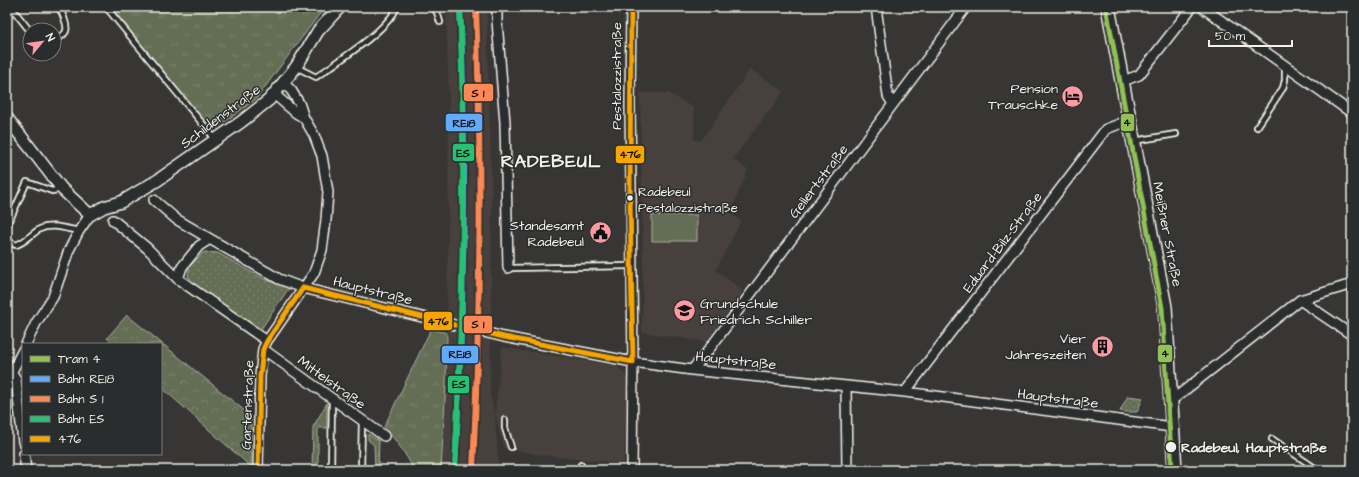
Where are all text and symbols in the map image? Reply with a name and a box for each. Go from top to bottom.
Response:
north arrow [22,22,62,62]
street label: Pestalozzistraße [607,22,627,130]
scale bar [1209,22,1292,48]
text: 50 m [1215,28,1246,45]
text: N [42,31,59,44]
place label: Pension Trauschke [988,79,1058,115]
street label: Schildenstraße [176,80,265,154]
line badge: S 1 [463,83,494,102]
hotel icon: Pension Trauschke [1060,83,1086,109]
text: S 1 [471,86,485,101]
line badge: RE18 [445,113,483,132]
line badge: 4 [1120,113,1135,132]
text: 4 [1123,115,1131,130]
text: RE18 [453,116,476,131]
street label: Gellertstraße [784,140,853,223]
line badge: ES [452,143,475,162]
line badge: 476 [615,145,645,164]
text: ES [456,146,470,161]
text: 476 [619,147,641,162]
district label: RADEBEUL [501,149,601,174]
street label: Meißner Straße [1147,180,1187,289]
place label: Radebeul Pestalozzistraße [638,183,738,217]
street label: Eduard-Bilz-Straße [958,188,1048,297]
marker: Radebeul Pestalozzistraße [625,193,635,203]
place label: Standesamt Radebeul [510,216,584,252]
public building icon: Standesamt Radebeul [587,220,613,246]
street label: Hauptstraße [331,271,415,311]
place label: Grundschule Friedrich Schiller [700,294,812,330]
school or university icon: Grundschule Friedrich Schiller [672,298,698,324]
line badge: 476 [423,311,453,331]
text: 476 [427,314,449,329]
line badge: S 1 [463,315,493,334]
text: S 1 [471,317,485,332]
place label: Vier Jahreszeiten [1005,329,1086,365]
building icon: Vier Jahreszeiten [1089,333,1115,359]
legend [22,343,162,455]
line badge: 4 [1157,344,1173,363]
line badge: RE18 [441,345,479,364]
text: 4 [1161,346,1169,361]
text: RE18 [449,347,472,362]
street label: Hauptstraße [694,347,778,375]
text: Tram 4 [58,351,101,368]
street label: Mittelstraße [293,351,370,415]
street label: Gartenstraße [236,359,260,450]
text: Bahn RE18 [58,371,115,388]
line badge: ES [447,375,470,394]
text: ES [452,377,466,392]
street label: Hauptstraße [1016,384,1100,414]
text: Bahn S 1 [58,391,104,408]
text: Bahn ES [58,411,104,428]
text: 476 [58,431,82,448]
place label: Radebeul, Hauptstraße [1181,438,1327,458]
marker: Radebeul, Hauptstraße [1164,440,1178,454]

